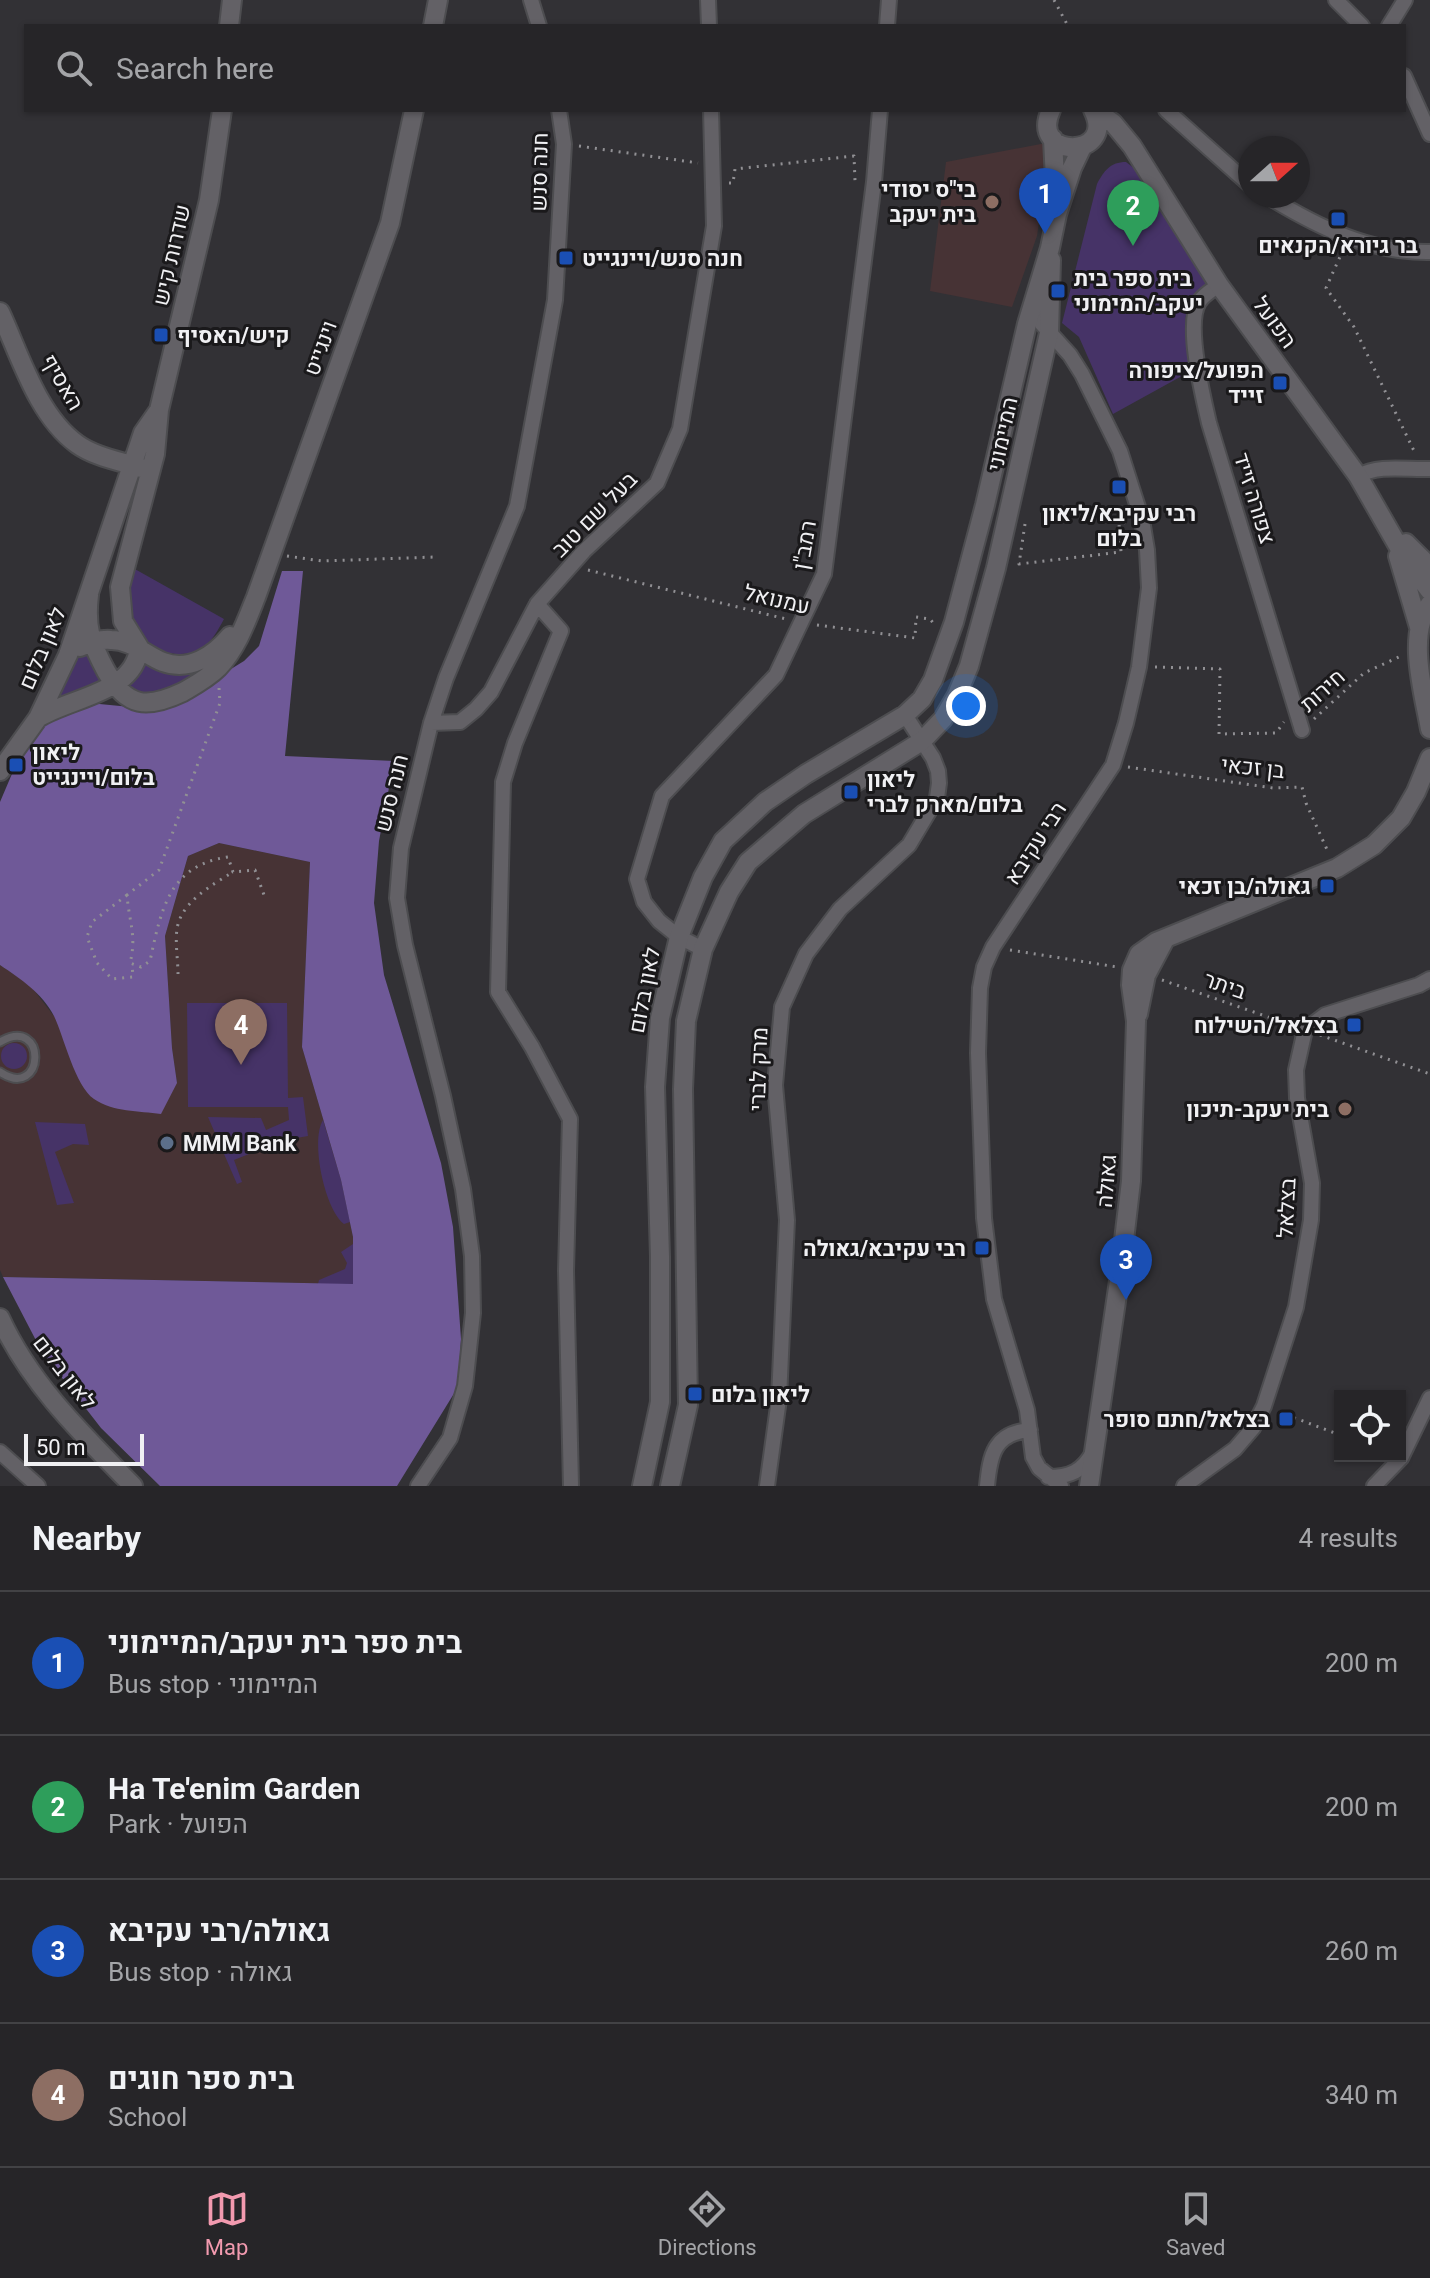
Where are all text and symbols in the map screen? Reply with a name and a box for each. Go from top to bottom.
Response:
search box [24,24,1406,112]
icon: search [52,46,96,90]
text: Search here [116,51,274,86]
street label: חנה סנש [526,132,553,212]
north arrow [1238,136,1310,208]
pin: 1 [1019,168,1071,234]
place label: בי"ס יסודי בית יעקב [881,177,976,227]
pin: 2 [1107,180,1159,246]
marker: בי"ס יסודי בית יעקב [983,193,1001,211]
street label: שדרות קיש [148,202,195,308]
marker: בר גיורא/הקנאים [1329,210,1347,228]
place label: בר גיורא/הקנאים [1258,233,1418,258]
place label: חנה סנש/ויינגייט [582,246,743,271]
marker: חנה סנש/ויינגייט [557,249,575,267]
place label: בית ספר בית יעקב/המימוני [1074,266,1203,316]
marker: בית ספר בית יעקב/המימוני [1049,282,1067,300]
street label: הפועל [1248,292,1302,353]
street label: וינגייט [299,317,342,379]
place label: קיש/האסיף [177,323,290,348]
marker: קיש/האסיף [152,326,170,344]
street label: האסיף [37,350,89,415]
place label: הפועל/ציפורה זייד [1129,358,1264,408]
marker: הפועל/ציפורה זייד [1271,374,1289,392]
street label: המיימוני [982,395,1023,473]
street label: צפורה זייד [1229,450,1280,547]
street label: בעל שם טוב [547,466,642,562]
marker: רבי עקיבא/ליאון בלום [1110,478,1128,496]
place label: רבי עקיבא/ליאון בלום [1042,501,1196,551]
street label: רמב"ן [788,518,821,572]
street label: עמנואל [742,580,812,619]
street label: לאון בלום [14,603,71,693]
street label: חירות [1295,664,1350,717]
your location [946,686,986,726]
place label: ליאון בלום/ויינגייט [32,740,155,790]
street label: חנה סנש [370,752,413,835]
street label: בן זכאי [1220,752,1286,783]
marker: ליאון בלום/ויינגייט [7,756,25,774]
place label: ליאון בלום/מארק לברי [867,767,1023,817]
marker: ליאון בלום/מארק לברי [842,783,860,801]
street label: רבי עקיבא [1000,797,1071,889]
place label: גאולה/בן זכאי [1179,874,1311,899]
marker: גאולה/בן זכאי [1318,877,1336,895]
street label: לאון בלום [624,945,665,1035]
street label: ביתר [1201,967,1250,1004]
pin: 4 [215,999,267,1065]
place label: בצלאל/השילוח [1194,1013,1338,1038]
marker: בצלאל/השילוח [1345,1016,1363,1034]
street label: מרק לברי [745,1026,772,1112]
place label: בית יעקב-תיכון [1186,1097,1329,1122]
marker: בית יעקב-תיכון [1336,1100,1354,1118]
place label: MMM Bank [183,1131,296,1156]
marker: MMM Bank [158,1134,176,1152]
street label: גאולה [1092,1153,1121,1209]
street label: בצלאל [1272,1177,1301,1239]
pin: 3 [1100,1234,1152,1300]
place label: רבי עקיבא/גאולה [803,1236,966,1261]
marker: רבי עקיבא/גאולה [973,1239,991,1257]
street label: לאון בלום [28,1330,101,1414]
place label: ליאון בלום [711,1382,810,1407]
marker: ליאון בלום [686,1385,704,1403]
map controls [1334,1390,1406,1462]
button: locate [1334,1390,1406,1462]
place label: בצלאל/חתם סופר [1104,1407,1270,1432]
marker: בצלאל/חתם סופר [1277,1410,1295,1428]
scale bar [24,1430,144,1466]
text: 50 m [36,1435,85,1460]
text: Nearby [32,1518,141,1558]
text: 4 results [1299,1523,1398,1553]
text: בית ספר בית יעקב/המיימוני [108,1625,462,1660]
text: 1 [51,1648,65,1678]
text: 200 m [1325,1648,1398,1678]
text: Bus stop · המיימוני [108,1669,318,1699]
text: Ha Te'enim Garden [108,1771,361,1806]
text: 2 [51,1792,65,1822]
text: 200 m [1325,1792,1398,1822]
text: Park · הפועל [108,1809,248,1839]
text: גאולה/רבי עקיבא [108,1913,330,1948]
text: 3 [51,1936,65,1966]
text: 260 m [1325,1936,1398,1966]
text: Bus stop · גאולה [108,1957,292,1987]
text: בית ספר חוגים [108,2061,294,2096]
text: 4 [51,2080,65,2110]
text: 340 m [1325,2080,1398,2110]
text: School [108,2102,187,2132]
tab: Map [205,2187,249,2260]
tab: Directions [658,2187,757,2260]
tab: Saved [1166,2187,1225,2260]

